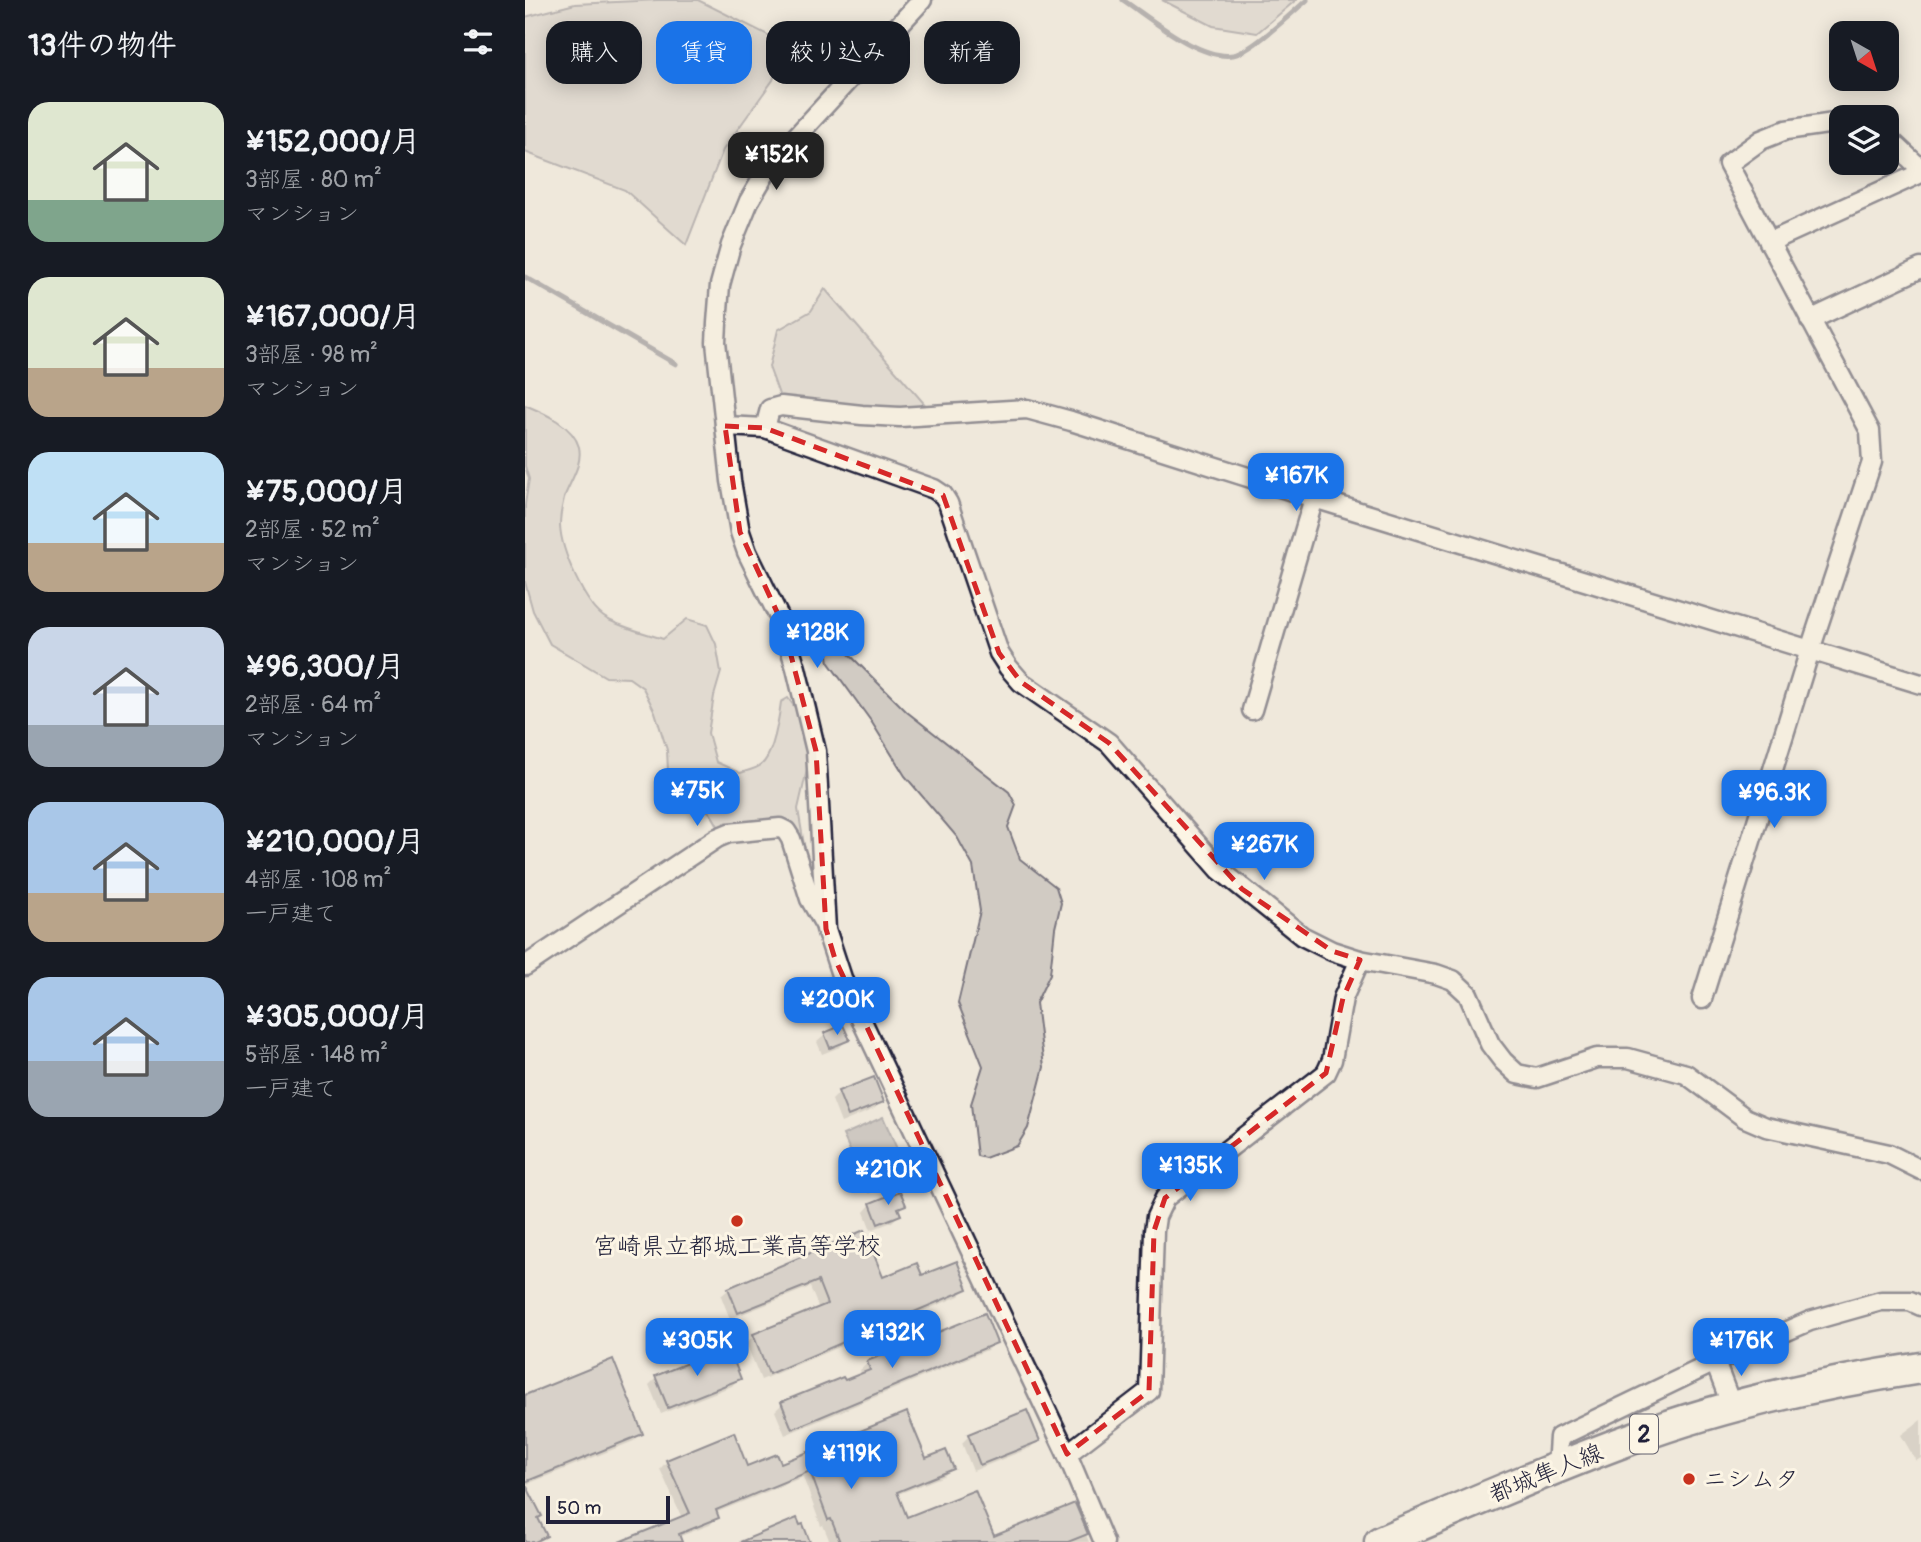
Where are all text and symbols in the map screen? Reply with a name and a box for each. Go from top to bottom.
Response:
chip: 購入 [546,21,642,84]
chip: 賃貸 [656,21,752,84]
chip: 絞り込み [766,21,910,84]
chip: 新着 [924,21,1020,84]
north arrow [1829,21,1899,91]
map controls [1829,21,1899,175]
icon: filters [459,23,497,61]
text: 13件の物件 [28,27,176,64]
button: layers [1829,105,1899,175]
text: ¥152,000/月 [245,123,420,160]
icon: home [84,130,168,214]
pin: ¥152K [727,132,825,192]
text: ¥152K [744,140,808,169]
text: 3部屋 · 80 m² [245,165,382,194]
text: マンション [245,199,359,228]
text: ¥167,000/月 [245,298,420,335]
icon: home [84,305,168,389]
text: 3部屋 · 98 m² [245,340,378,369]
text: マンション [245,374,359,403]
pin: ¥167K [1247,454,1345,513]
text: ¥167K [1264,461,1328,490]
text: ¥75,000/月 [245,473,408,510]
icon: home [84,480,168,564]
text: 2部屋 · 52 m² [245,515,380,544]
text: マンション [245,549,359,578]
pin: ¥128K [768,610,866,670]
text: ¥128K [785,618,849,647]
text: ¥96,300/月 [245,648,405,685]
icon: home [84,655,168,739]
text: 2部屋 · 64 m² [245,690,381,719]
text: マンション [245,724,359,753]
pin: ¥75K [656,768,738,828]
pin: ¥96.3K [1717,770,1831,830]
text: ¥75K [670,776,724,805]
text: ¥96.3K [1738,778,1810,807]
pin: ¥267K [1215,822,1313,882]
text: ¥210,000/月 [245,823,425,860]
icon: home [84,830,168,914]
text: ¥267K [1230,830,1298,859]
text: 4部屋 · 108 m² [245,865,391,894]
text: 一戸建て [245,899,337,928]
pin: ¥200K [788,978,886,1037]
text: ¥200K [800,985,874,1014]
text: ¥305,000/月 [245,998,429,1035]
icon: home [84,1005,168,1089]
text: 5部屋 · 148 m² [245,1040,388,1069]
text: 一戸建て [245,1074,337,1103]
pin: ¥135K [1141,1144,1239,1203]
pin: ¥210K [839,1148,937,1207]
text: ¥135K [1158,1151,1222,1180]
text: ¥210K [854,1155,922,1184]
marker: 宮崎県立都城工業高等学校 [729,1213,745,1229]
place label: 宮崎県立都城工業高等学校 [593,1232,881,1261]
pin: ¥132K [843,1310,941,1370]
pin: ¥305K [648,1318,746,1378]
text: ¥132K [860,1318,924,1347]
pin: ¥176K [1692,1318,1790,1378]
text: ¥305K [662,1326,732,1355]
text: ¥176K [1709,1326,1773,1355]
road number: 2 [1630,1414,1658,1454]
pin: ¥119K [802,1432,900,1491]
street label: 都城隼人線 [1485,1438,1607,1509]
text: ¥119K [821,1439,881,1468]
place label: ニシムタ [1703,1465,1799,1494]
marker: ニシムタ [1681,1471,1697,1487]
scale bar [546,1493,670,1525]
text: 50 m [557,1496,601,1520]

